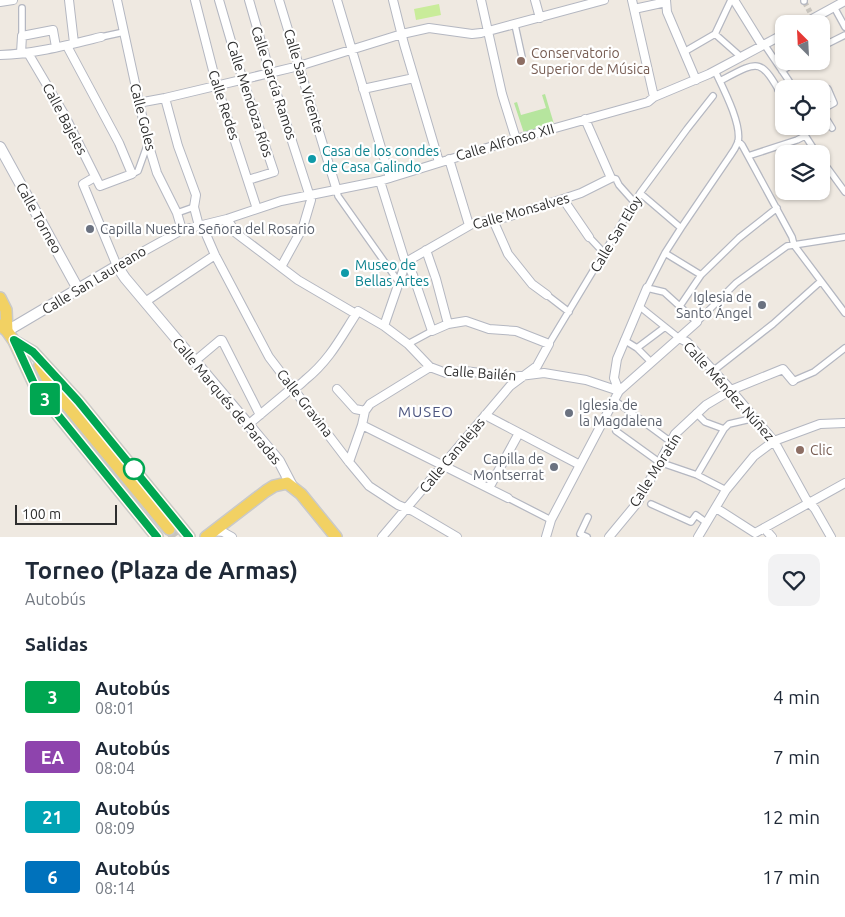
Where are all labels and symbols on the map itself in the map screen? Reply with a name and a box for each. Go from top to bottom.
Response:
north arrow [775,15,830,70]
street label: Calle García Ramos [248,24,300,142]
street label: Calle San Vicente [281,27,327,135]
street label: Calle Mendoza Ríos [224,39,276,159]
place label: Conservatorio Superior de Música [531,45,650,77]
marker: Conservatorio Superior de Música [515,55,527,67]
street label: Calle Redes [205,68,243,142]
street label: Calle Bajeles [39,80,91,158]
street label: Calle Goles [127,82,159,152]
street label: Calle Alfonso XII [454,120,556,164]
place label: Casa de los condes de Casa Galindo [322,143,439,175]
marker: Casa de los condes de Casa Galindo [306,153,318,165]
street label: Calle Torneo [13,180,65,256]
street label: Calle Monsalves [471,190,571,232]
street label: Calle San Eloy [587,193,645,275]
place label: Capilla Nuestra Señora del Rosario [100,221,315,237]
marker: Capilla Nuestra Señora del Rosario [84,223,96,235]
street label: Calle San Laureano [39,243,149,317]
place label: Museo de Bellas Artes [355,257,429,289]
marker: Museo de Bellas Artes [339,267,351,279]
place label: Iglesia de Santo Ángel [676,289,752,321]
marker: Iglesia de Santo Ángel [756,299,768,311]
street label: Calle Marqués de Paradas [169,334,285,468]
street label: Calle Méndez Núñez [680,338,778,444]
street label: Calle Bailén [443,362,517,384]
street label: Calle Gravina [274,366,336,440]
line badge: 3 [29,383,61,415]
place label: Iglesia de la Magdalena [579,397,662,429]
district label: MUSEO [398,403,454,420]
marker: Iglesia de la Magdalena [563,407,575,419]
street label: Calle Canalejas [416,414,488,496]
street label: Calle Moratín [626,430,684,510]
place label: Clic [810,442,833,458]
marker: Clic [794,444,806,456]
place label: Capilla de Montserrat [473,451,544,483]
unlabelled marker [123,458,145,480]
marker: Capilla de Montserrat [548,461,560,473]
scale bar [15,502,118,525]

